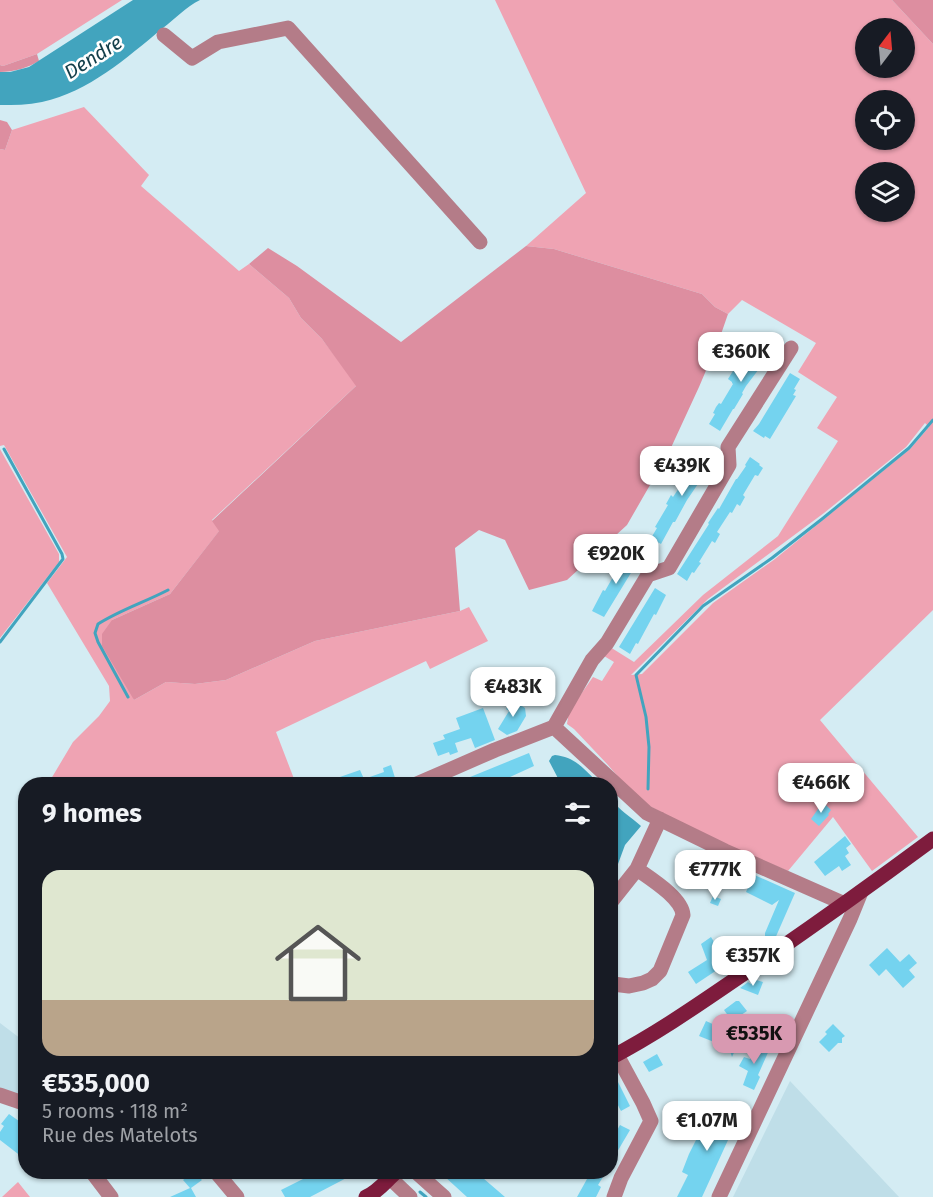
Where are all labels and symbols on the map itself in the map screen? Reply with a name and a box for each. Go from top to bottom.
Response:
north arrow [855,18,915,78]
water label: Dendre [60,30,126,84]
pin: €360K [699,332,783,383]
pin: €439K [640,446,724,497]
pin: €920K [574,534,658,585]
pin: €483K [471,667,555,718]
pin: €466K [779,763,863,814]
pin: €777K [673,850,757,901]
pin: €357K [711,936,795,987]
pin: €535K [712,1014,796,1065]
pin: €1.07M [658,1101,756,1152]

